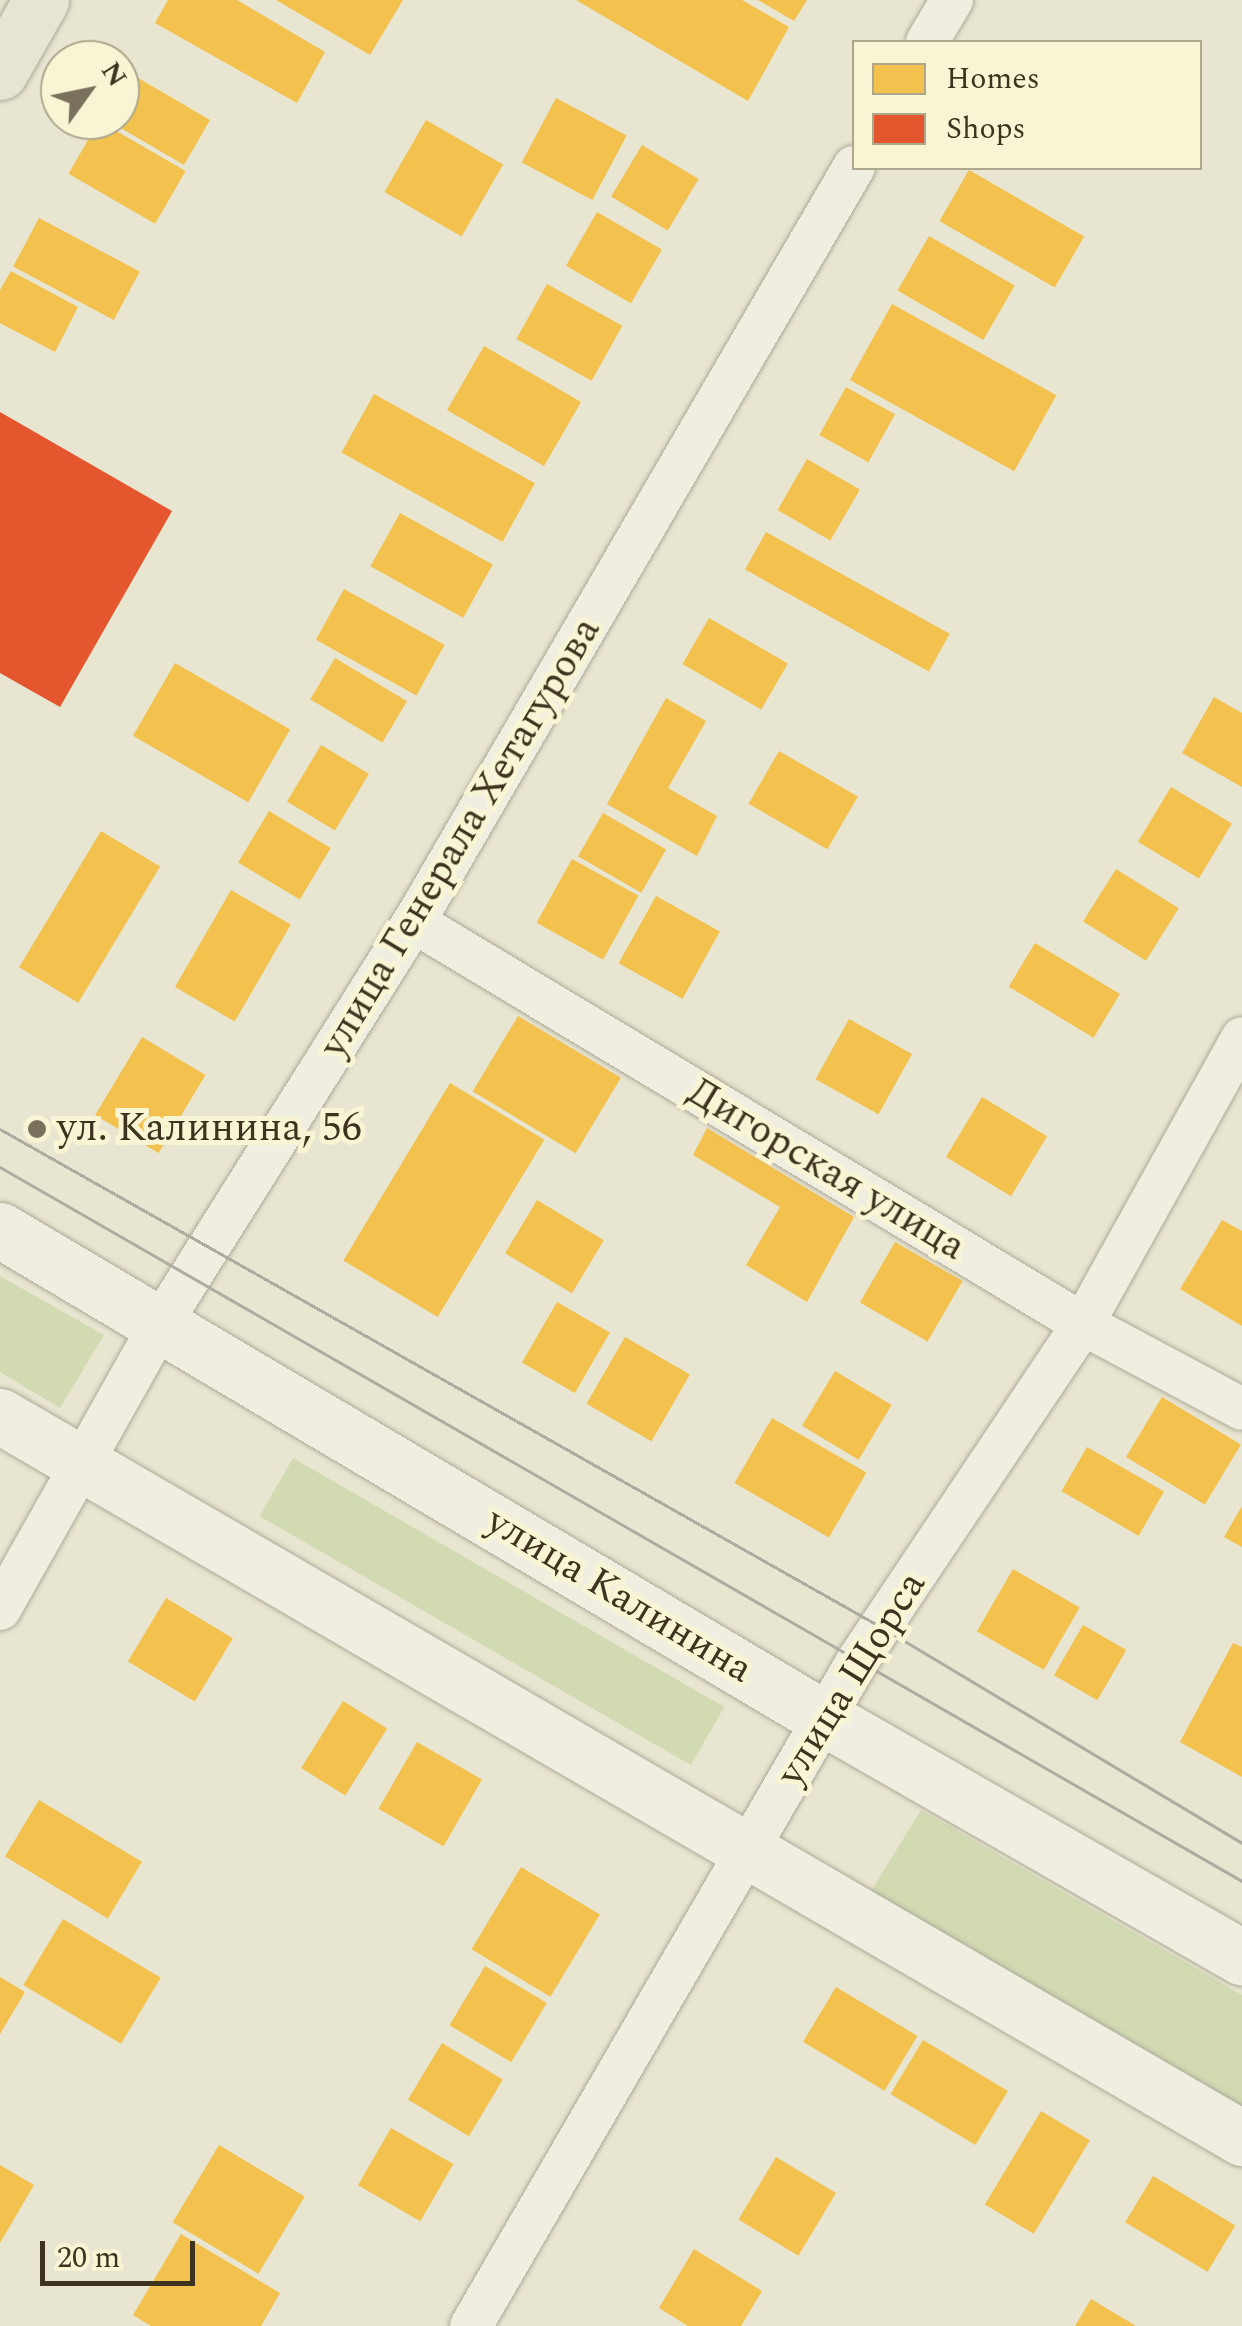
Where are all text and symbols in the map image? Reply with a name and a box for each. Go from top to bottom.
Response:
north arrow [40,40,140,140]
legend [852,40,1202,170]
text: N [90,53,138,96]
text: Homes [946,56,1040,102]
text: Shops [946,106,1026,152]
street label: улица Генерала Хетагурова [310,609,612,1067]
street label: Дигорская улица [678,1068,974,1272]
place label: ул. Калинина, 56 [57,1105,362,1153]
marker: ул. Калинина, 56 [26,1118,48,1140]
street label: улица Калинина [477,1498,761,1694]
street label: улица Щорса [767,1563,937,1795]
scale bar [45,2221,200,2283]
text: 20 m [57,2235,120,2281]

